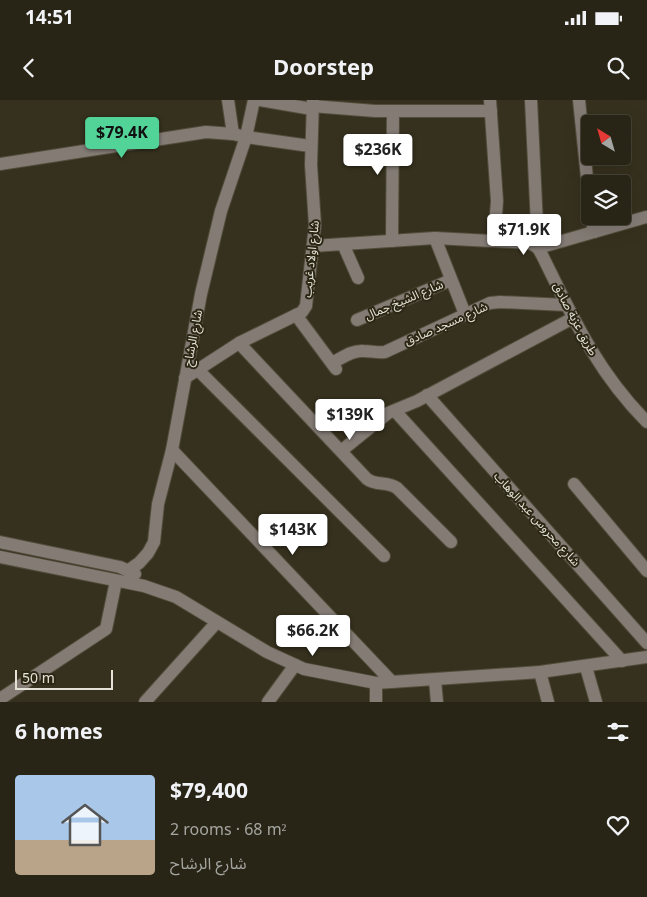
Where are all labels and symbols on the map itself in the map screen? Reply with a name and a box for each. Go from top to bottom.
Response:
north arrow [581,115,631,165]
pin: $79.4K [81,117,163,159]
pin: $236K [343,134,413,176]
pin: $71.9K [483,214,565,256]
street label: شارع اولاد غريب [295,219,328,299]
street label: شارع الشيخ جمال [361,273,448,328]
street label: طريق عزبة صادق [545,278,605,361]
street label: شارع مسجد صادق [400,295,492,354]
street label: شارع الرشاح [176,308,211,369]
pin: $139K [315,398,385,441]
street label: شارع محروس عبد الوهاب [487,466,587,573]
pin: $143K [258,514,328,556]
pin: $66.2K [272,614,354,657]
scale bar [15,667,112,690]

